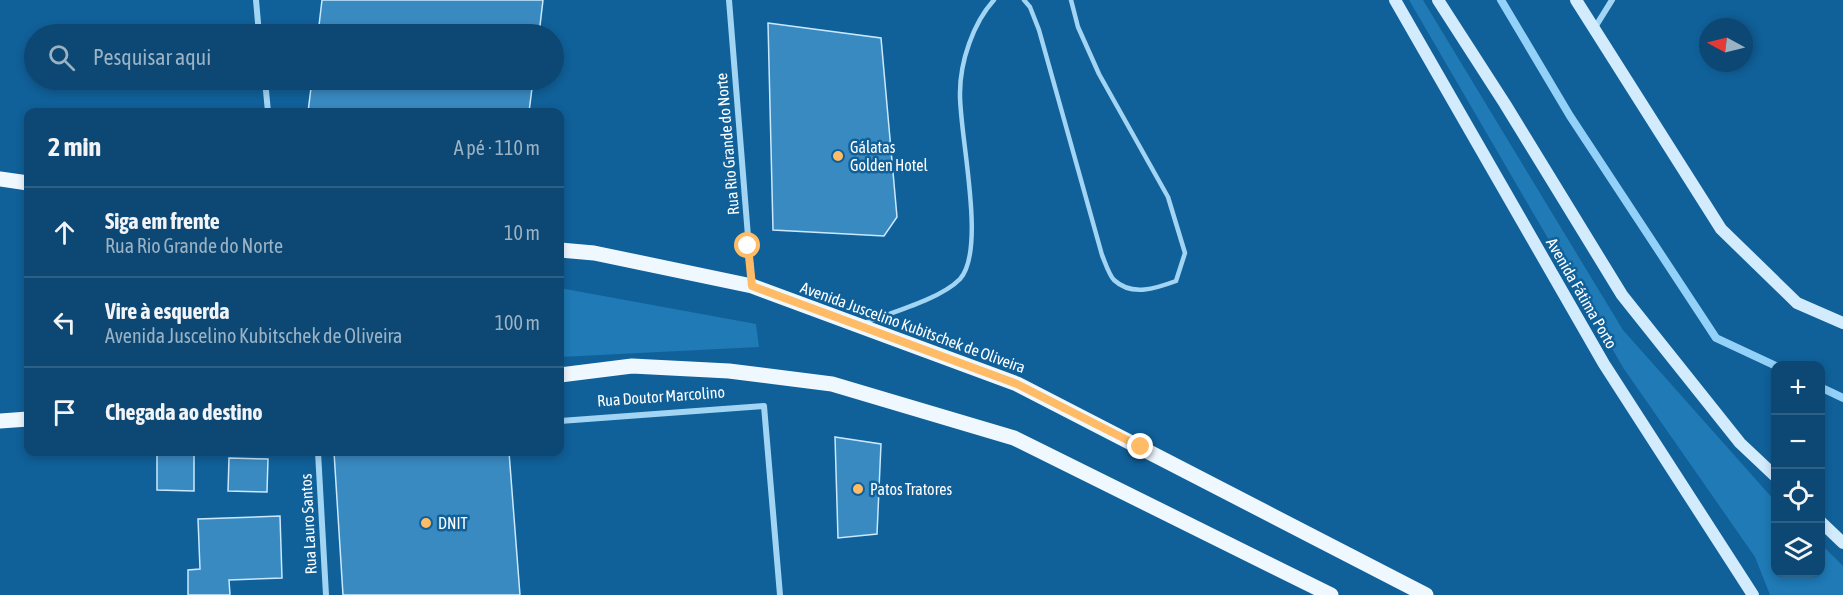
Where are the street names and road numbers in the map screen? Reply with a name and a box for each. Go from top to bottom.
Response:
street label: Rua Rio Grande do Norte [712,72,742,216]
street label: Avenida Fátima Porto [1543,234,1621,352]
street label: Avenida Juscelino Kubitschek de Oliveira [798,278,1028,376]
street label: Rua Doutor Marcolino [597,383,725,409]
street label: Rua Lauro Santos [296,473,320,575]

